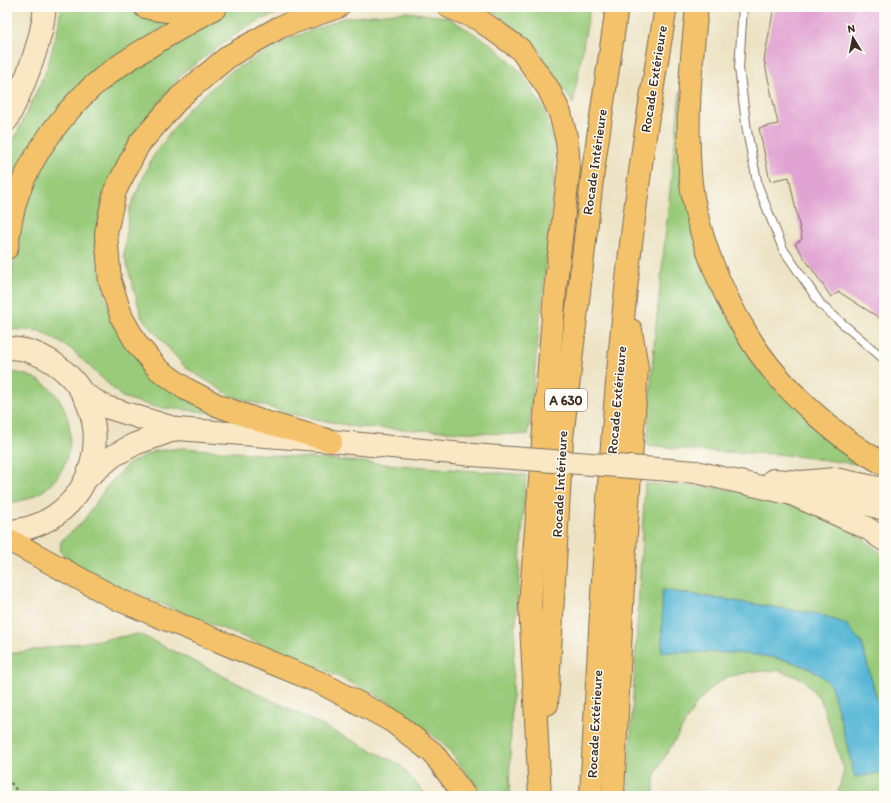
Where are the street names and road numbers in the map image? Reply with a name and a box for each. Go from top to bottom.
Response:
street label: Rocade Extérieure [637,24,671,134]
street label: Rocade Intérieure [579,108,611,216]
street label: Rocade Extérieure [604,345,630,455]
road number: A 630 [545,389,587,411]
street label: Rocade Intérieure [549,430,571,538]
street label: Rocade Extérieure [584,669,606,779]

